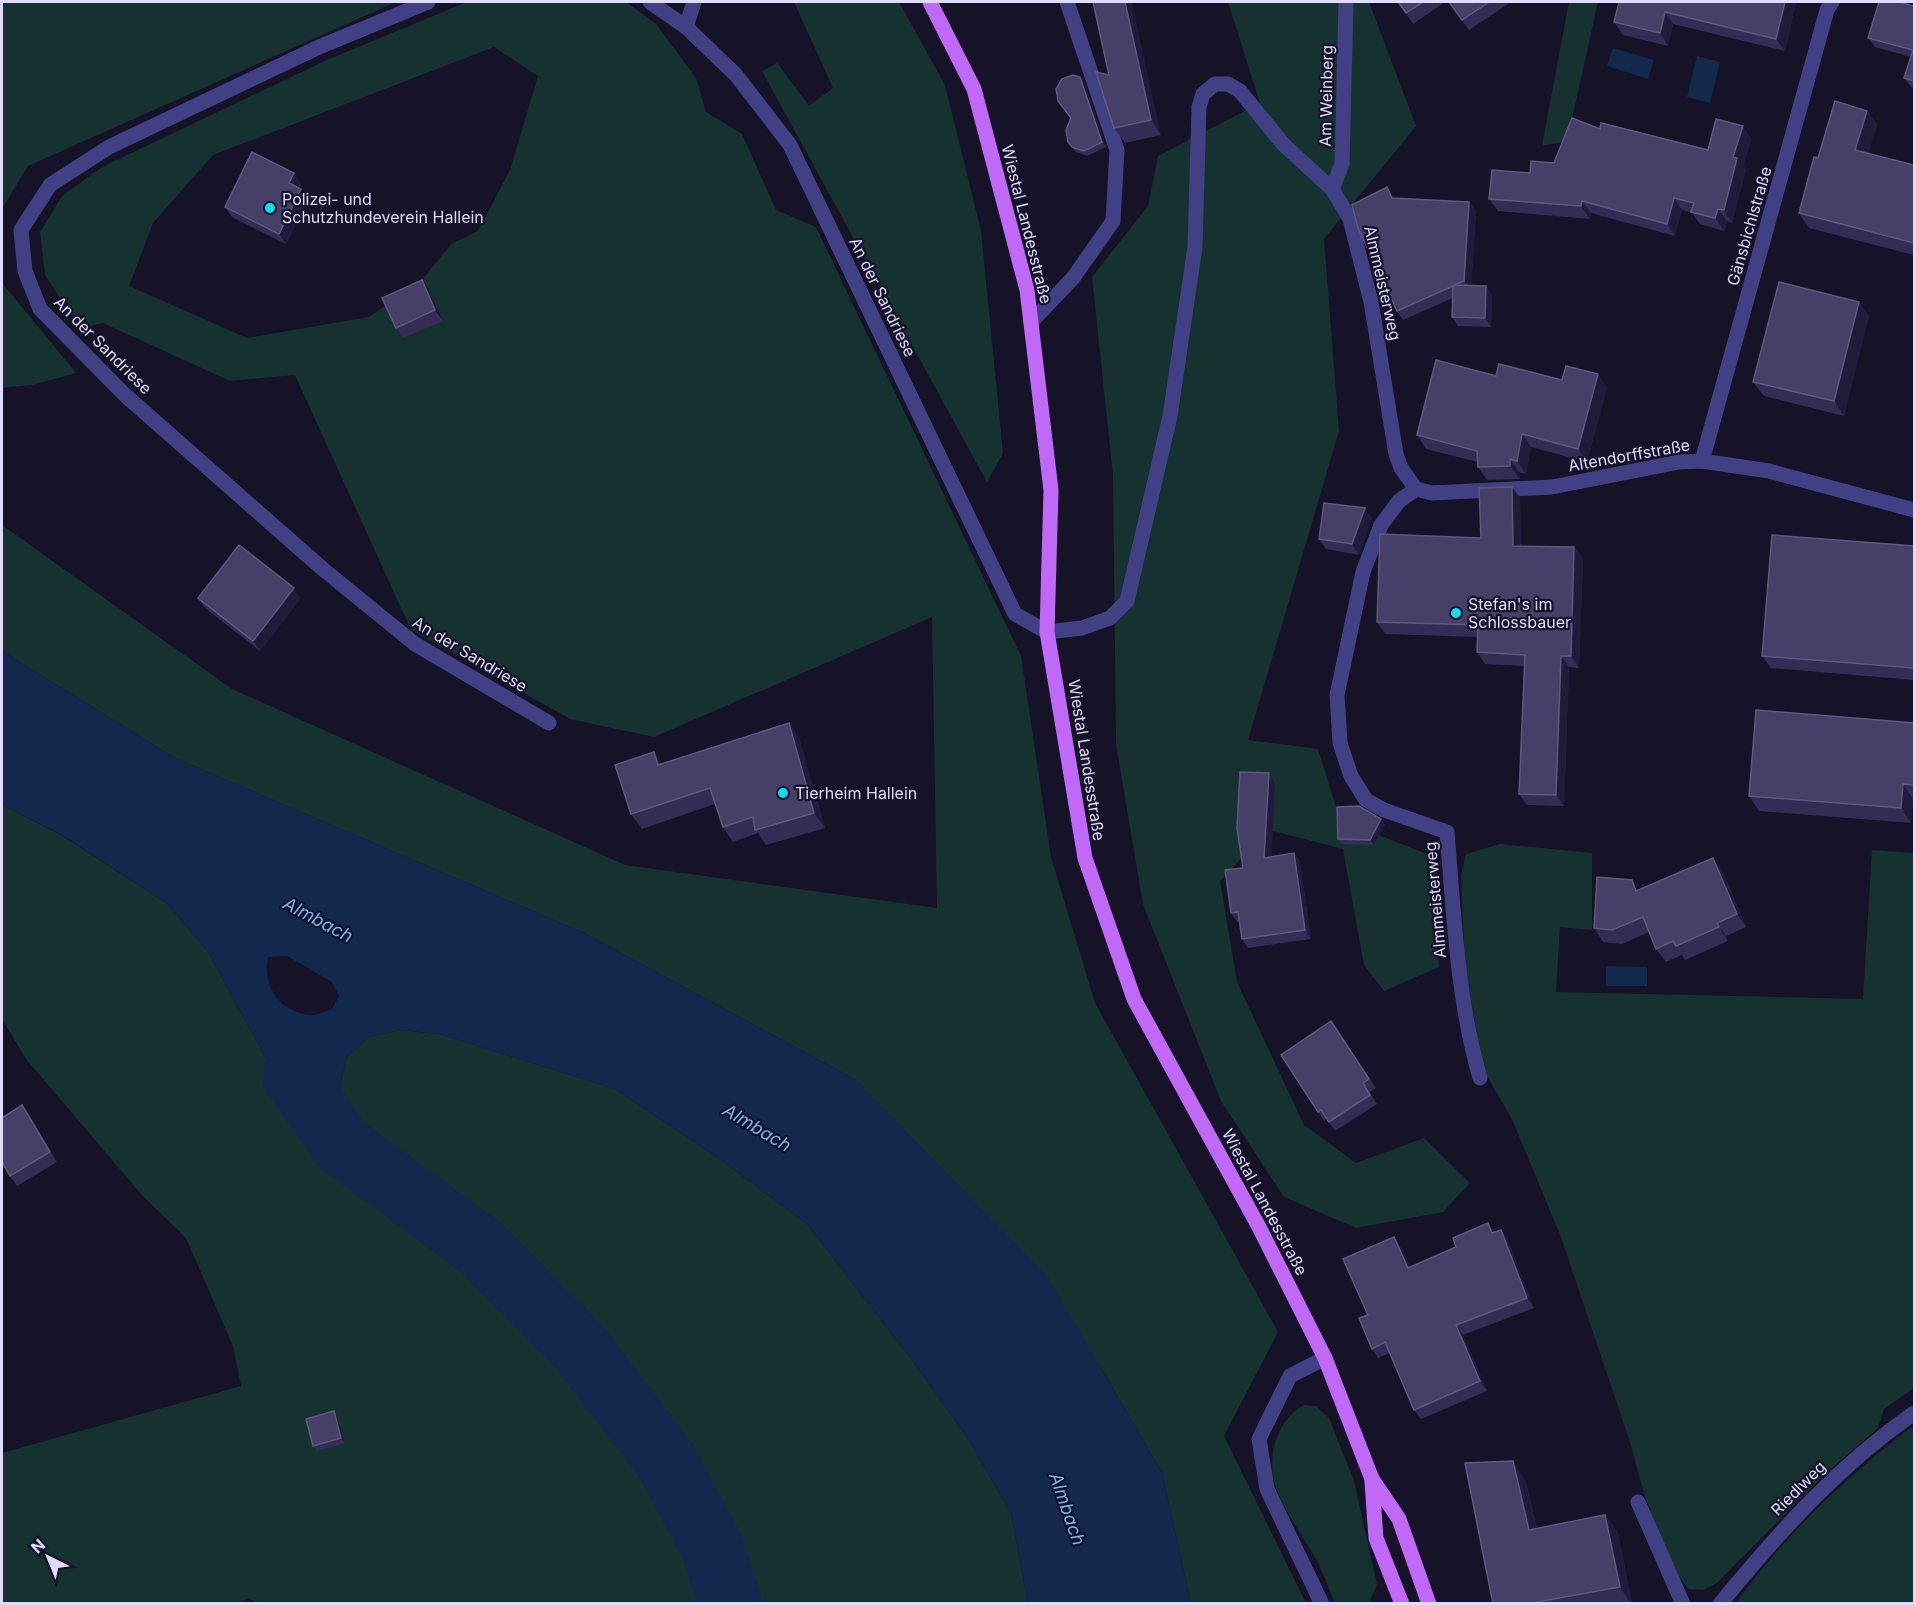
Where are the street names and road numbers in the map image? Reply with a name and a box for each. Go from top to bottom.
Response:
street label: Am Weinberg [1315,45,1337,147]
street label: Wiestal Landesstraße [998,142,1056,306]
street label: Gänsbichlstraße [1722,164,1776,288]
street label: Almmeisterweg [1360,224,1406,342]
street label: An der Sandriese [845,234,921,360]
street label: An der Sandriese [50,292,156,398]
street label: Altendorffstraße [1566,434,1692,476]
street label: An der Sandriese [409,612,531,696]
street label: Wiestal Landesstraße [1064,678,1110,842]
street label: Almmeisterweg [1420,841,1450,959]
street label: Wiestal Landesstraße [1218,1125,1312,1279]
street label: Riedlweg [1766,1456,1830,1520]

